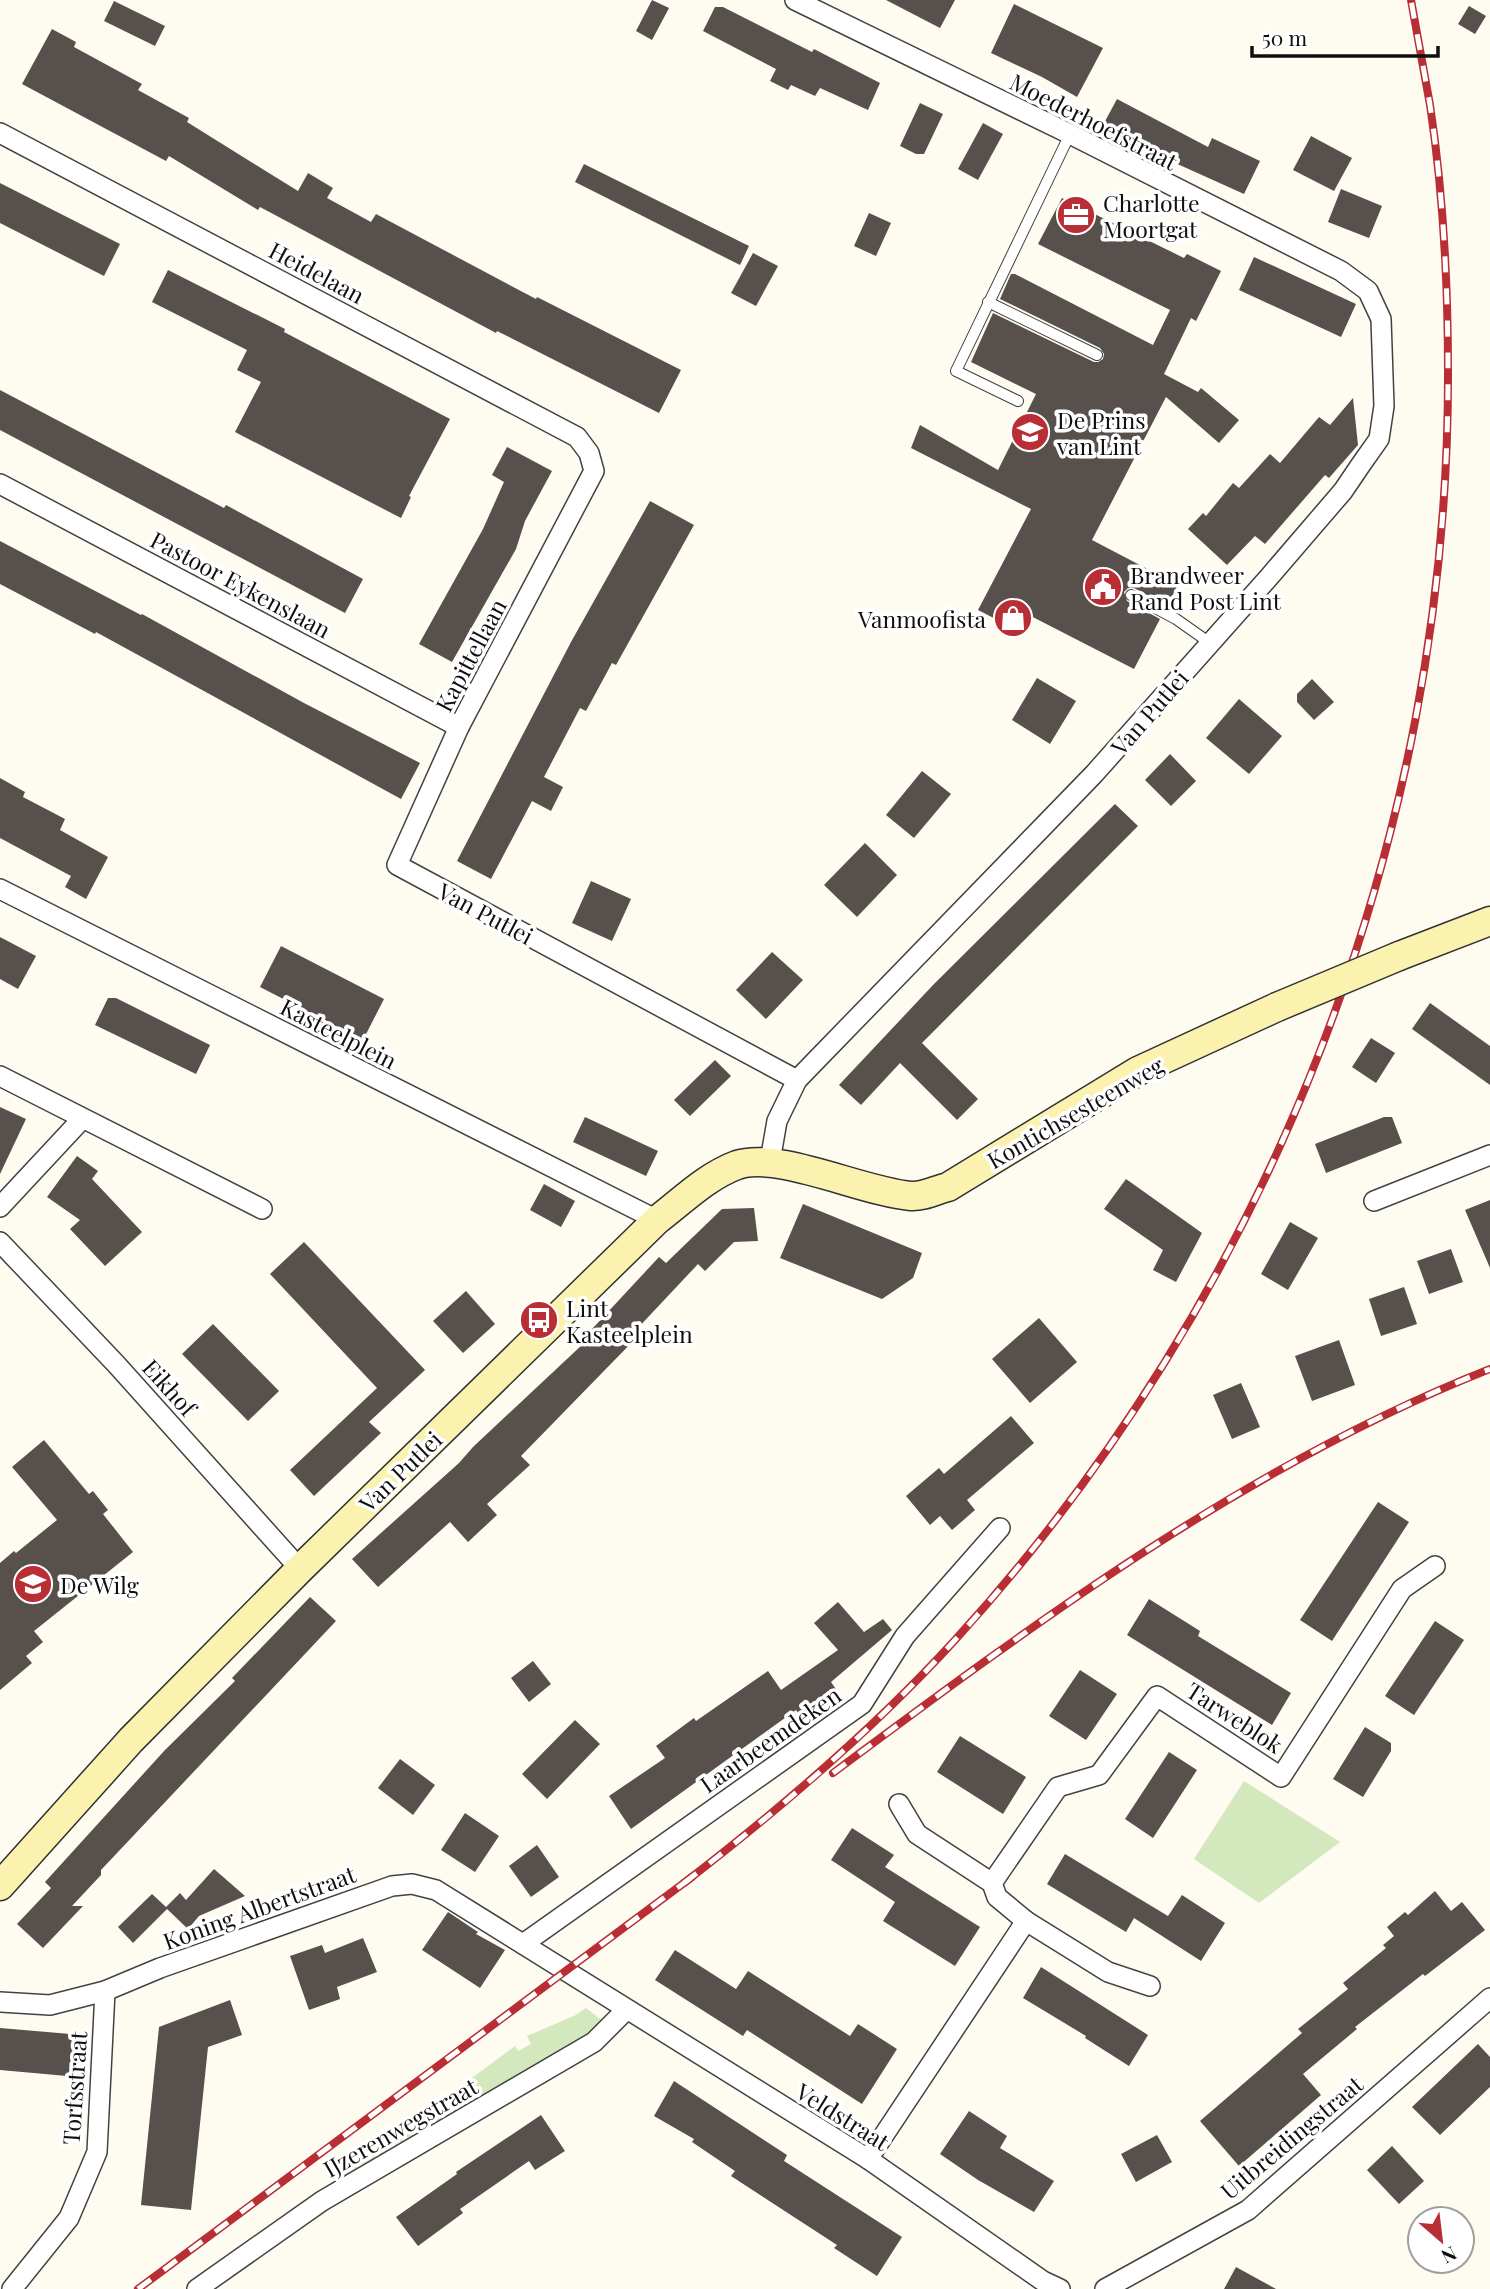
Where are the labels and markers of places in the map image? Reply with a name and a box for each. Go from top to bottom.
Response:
place label: Charlotte Moortgat [1103,187,1200,244]
office icon: Charlotte Moortgat [1055,194,1097,236]
place label: De Prins van Lint [1056,404,1145,461]
school or university icon: De Prins van Lint [1009,411,1051,453]
place label: Brandweer Rand Post Lint [1130,559,1282,616]
public building icon: Brandweer Rand Post Lint [1082,566,1124,608]
shop icon: Vanmoofista [992,597,1034,639]
place label: Vanmoofista [857,603,987,634]
place label: Lint Kasteelplein [566,1292,693,1349]
bus stop icon: Lint Kasteelplein [518,1299,560,1341]
school or university icon: De Wilg [12,1563,54,1605]
place label: De Wilg [60,1569,139,1600]

